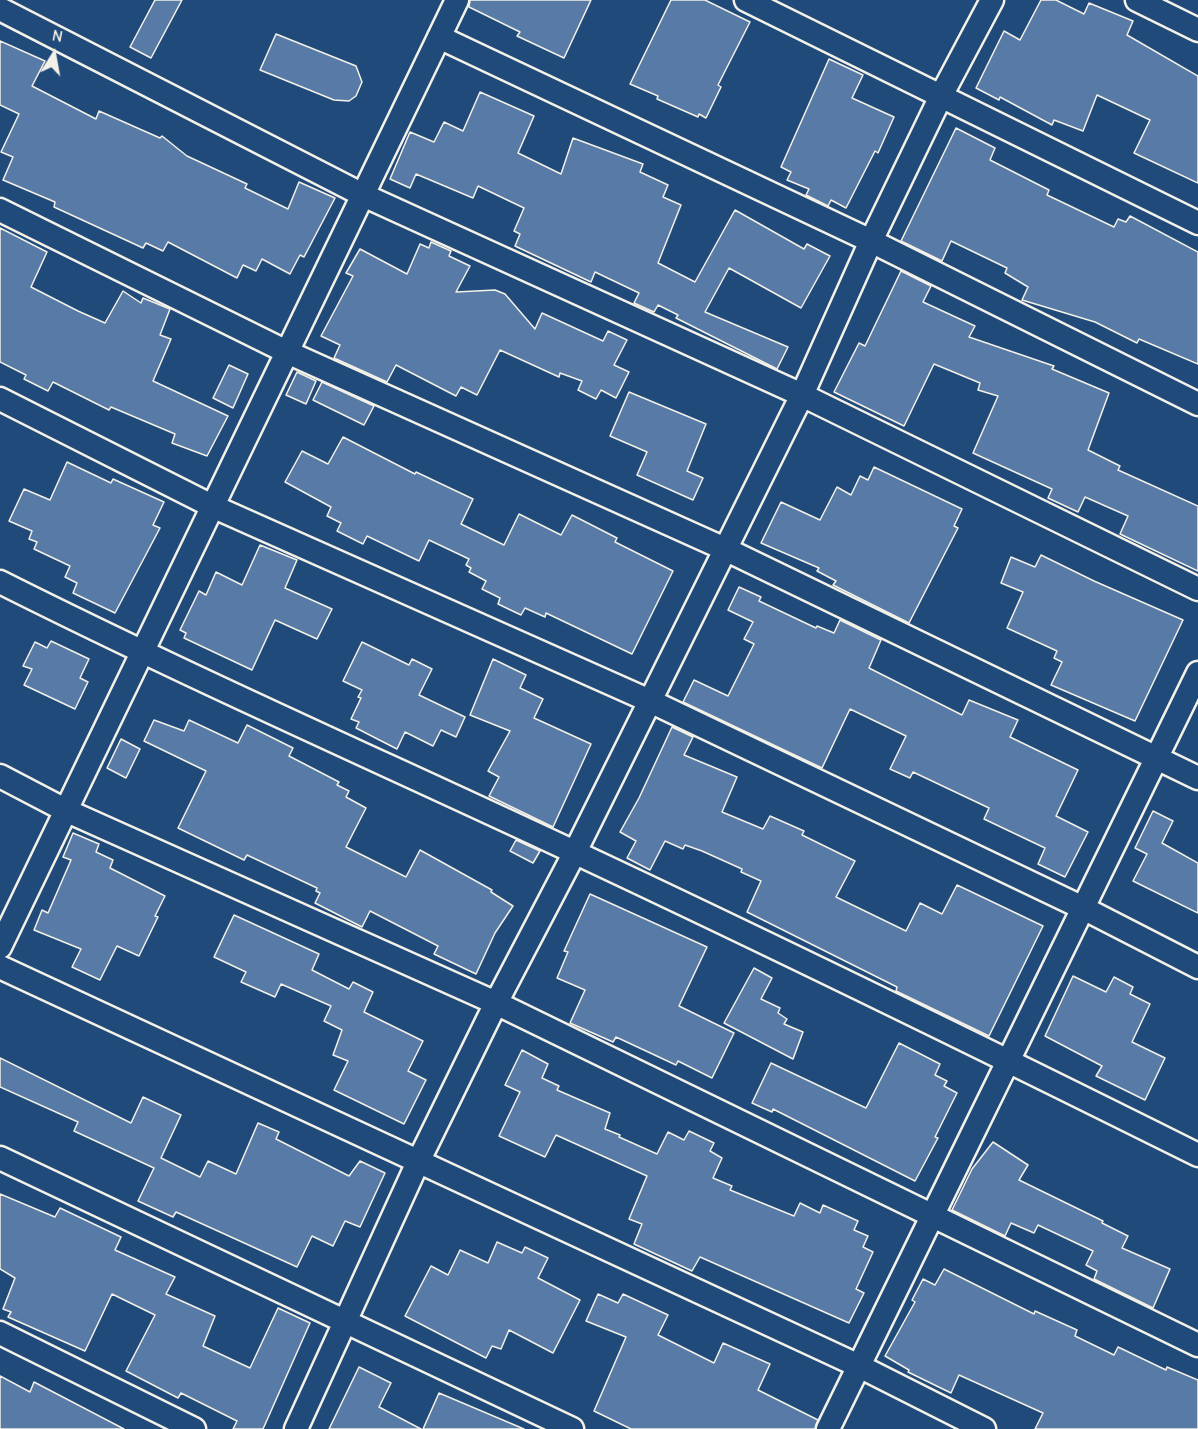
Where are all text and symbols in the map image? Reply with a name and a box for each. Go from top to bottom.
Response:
north arrow [24,24,84,84]
text: N [51,27,64,46]

